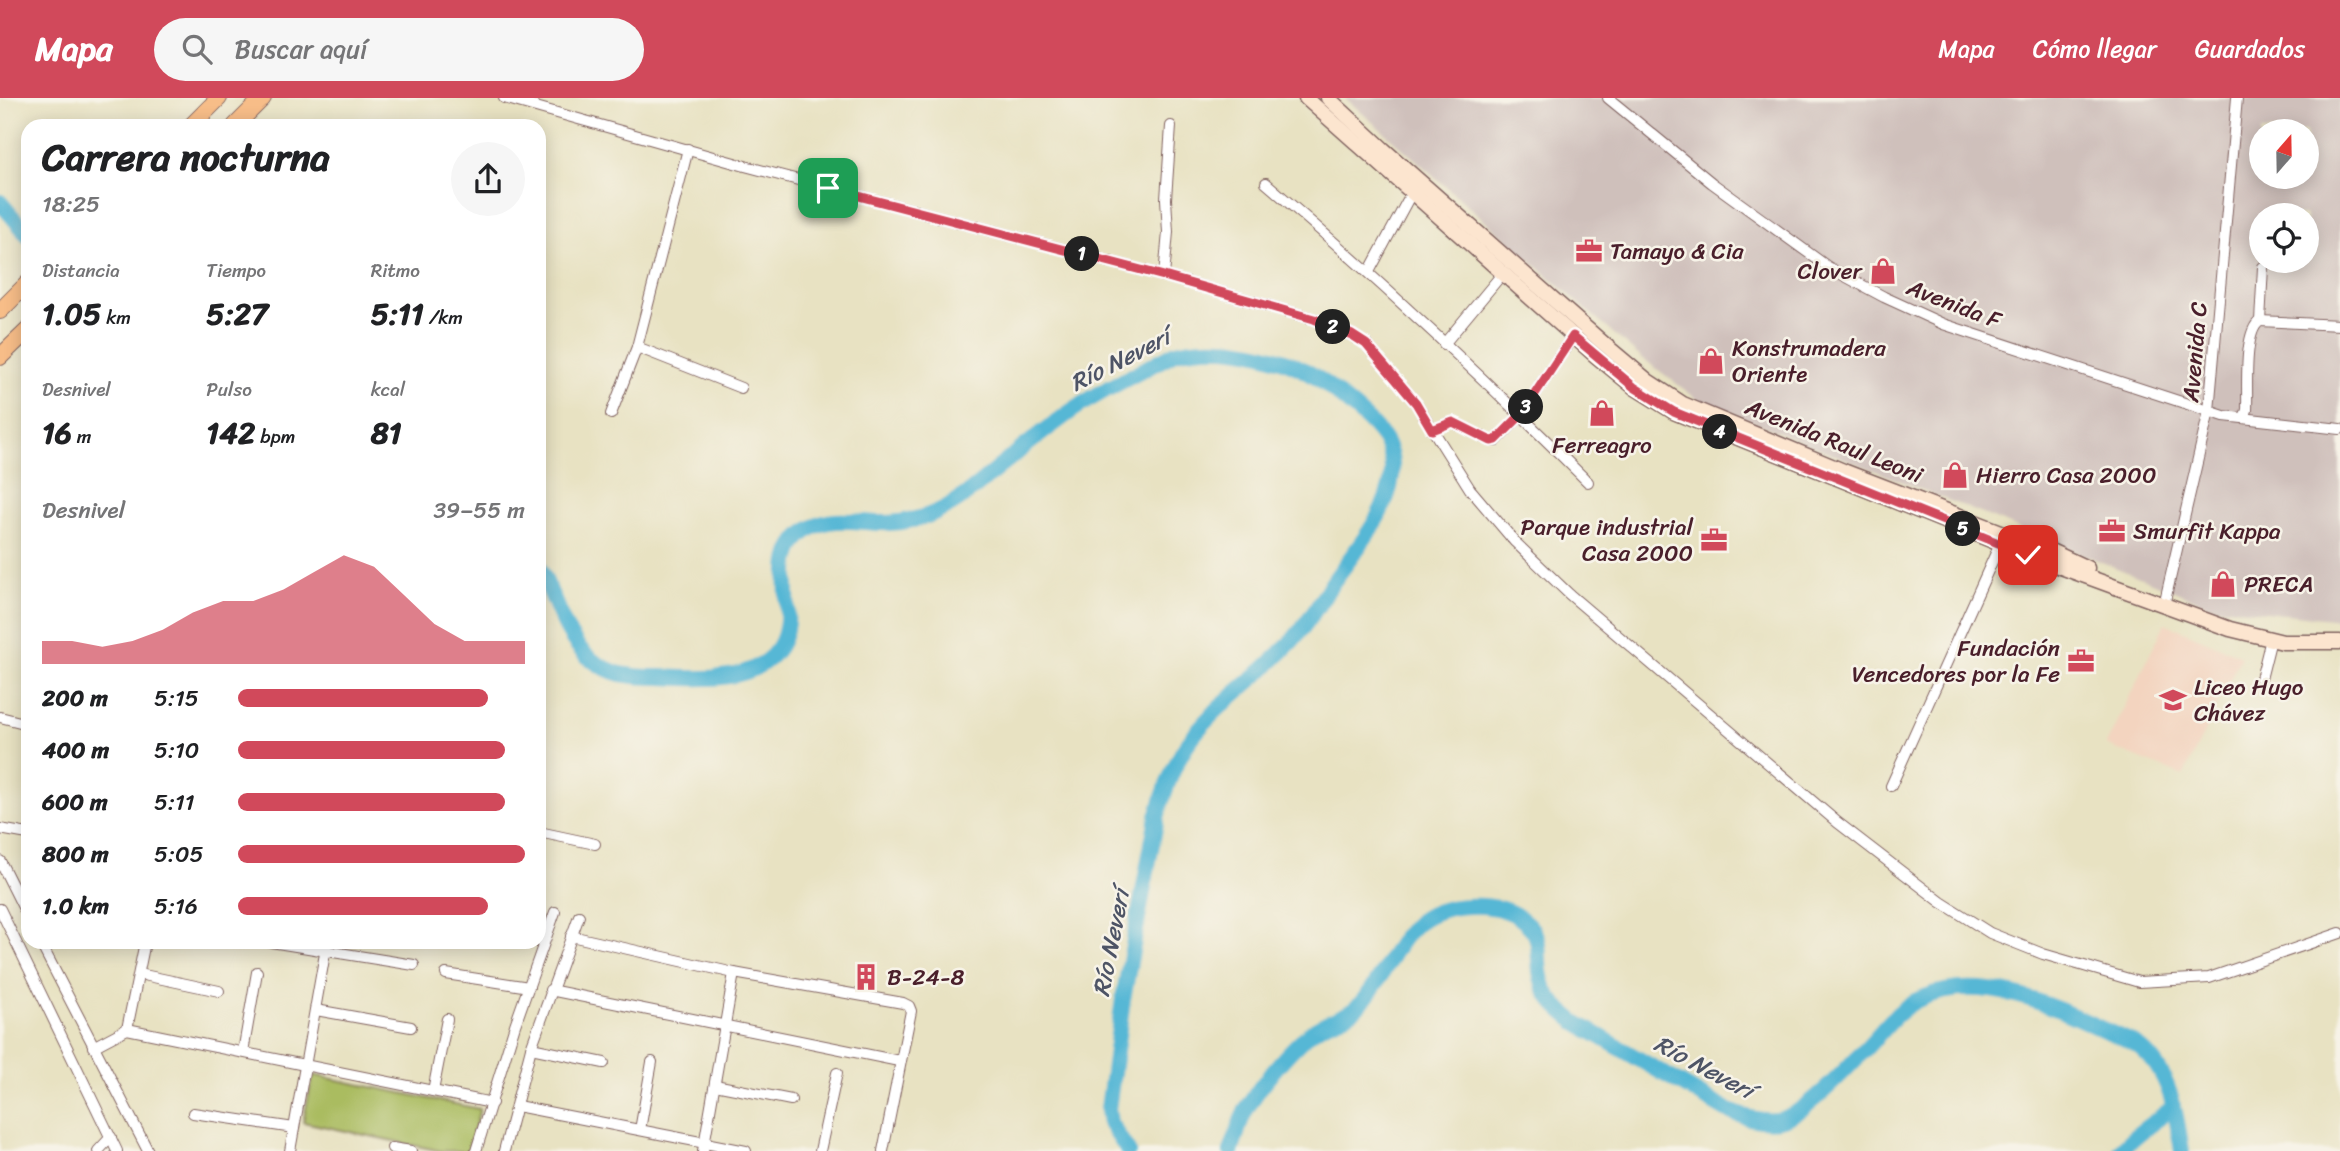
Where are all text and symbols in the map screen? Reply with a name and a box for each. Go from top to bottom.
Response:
search box [154,18,644,81]
text: Mapa [35,20,112,78]
text: Buscar aquí [234,26,367,72]
text: Mapa [1938,28,1995,70]
text: Cómo llegar [2033,28,2157,70]
text: Guardados [2195,28,2305,70]
icon: search [178,30,216,68]
north arrow [2249,119,2319,189]
map controls [2249,119,2319,273]
text: Carrera nocturna [42,124,330,191]
button: share [451,142,525,216]
pin [798,158,858,218]
icon: arrive [809,169,847,207]
text: 18:25 [42,184,100,225]
button: locate [2249,203,2319,273]
place label: Tamayo & Cia [1610,231,1744,272]
pin: 1 [1064,236,1100,272]
office icon: Tamayo & Cia [1574,236,1604,266]
text: 1 [1077,237,1086,270]
place label: Clover [1797,251,1864,292]
text: Distancia [42,254,120,287]
text: Tiempo [206,254,266,287]
text: Ritmo [371,254,420,287]
shop icon: Clover [1868,256,1898,286]
street label: Avenida F [1900,267,2009,341]
text: 1.05 [42,287,101,341]
text: 5:27 [206,287,268,341]
text: 5:11 [371,287,424,341]
street label: Avenida C [2170,300,2220,405]
text: km [101,301,131,334]
text: /km [424,301,463,334]
pin: 2 [1316,310,1350,344]
text: 2 [1327,310,1338,343]
water label: Río Neverí [1062,313,1184,403]
place label: Konstrumadera Oriente [1732,328,1886,395]
shop icon: Konstrumadera Oriente [1696,346,1726,376]
text: Desnivel [42,373,111,406]
text: Pulso [206,373,252,406]
text: kcal [371,373,405,406]
street label: Avenida Raul Leoni [1738,386,1930,496]
pin: 3 [1508,390,1544,424]
text: 3 [1520,390,1531,423]
shop icon: Ferreagro [1587,398,1617,428]
text: 16 [42,406,72,460]
text: 142 [206,406,255,460]
text: 81 [371,406,402,460]
pin: 4 [1702,414,1738,450]
text: 4 [1714,415,1725,448]
text: m [72,420,91,453]
text: bpm [255,420,295,453]
place label: Ferreagro [1552,425,1652,466]
place label: Hierro Casa 2000 [1976,455,2156,496]
shop icon: Hierro Casa 2000 [1940,460,1970,490]
text: Desnivel [42,490,125,531]
text: 39–55 m [433,490,525,531]
place label: Parque industrial Casa 2000 [1520,507,1693,574]
place label: Smurfit Kappa [2133,511,2281,552]
pin: 5 [1946,512,1980,546]
text: 5 [1957,512,1968,545]
office icon: Smurfit Kappa [2097,516,2127,546]
office icon: Parque industrial Casa 2000 [1699,525,1729,555]
pin [1998,525,2058,585]
icon: check [2009,536,2047,574]
place label: PRECA [2244,564,2313,605]
shop icon: PRECA [2208,569,2238,599]
place label: Fundación Vencedores por la Fe [1852,628,2060,695]
office icon: Fundación Vencedores por la Fe [2066,646,2096,676]
place label: Liceo Hugo Chávez [2194,667,2304,734]
text: 200 m [42,678,108,719]
text: 5:15 [154,678,199,719]
school or university icon: Liceo Hugo Chávez [2158,685,2188,715]
text: 400 m [42,730,109,771]
text: 5:10 [154,730,199,771]
text: 600 m [42,782,108,823]
text: 5:11 [154,782,195,823]
text: 800 m [42,834,109,875]
text: 5:05 [154,834,204,875]
water label: Río Neverí [1080,879,1143,1000]
text: 1.0 km [42,886,109,927]
text: 5:16 [154,886,198,927]
place label: B-24-8 [887,957,965,998]
building icon: B-24-8 [851,962,881,992]
water label: Río Neverí [1646,1023,1768,1114]

